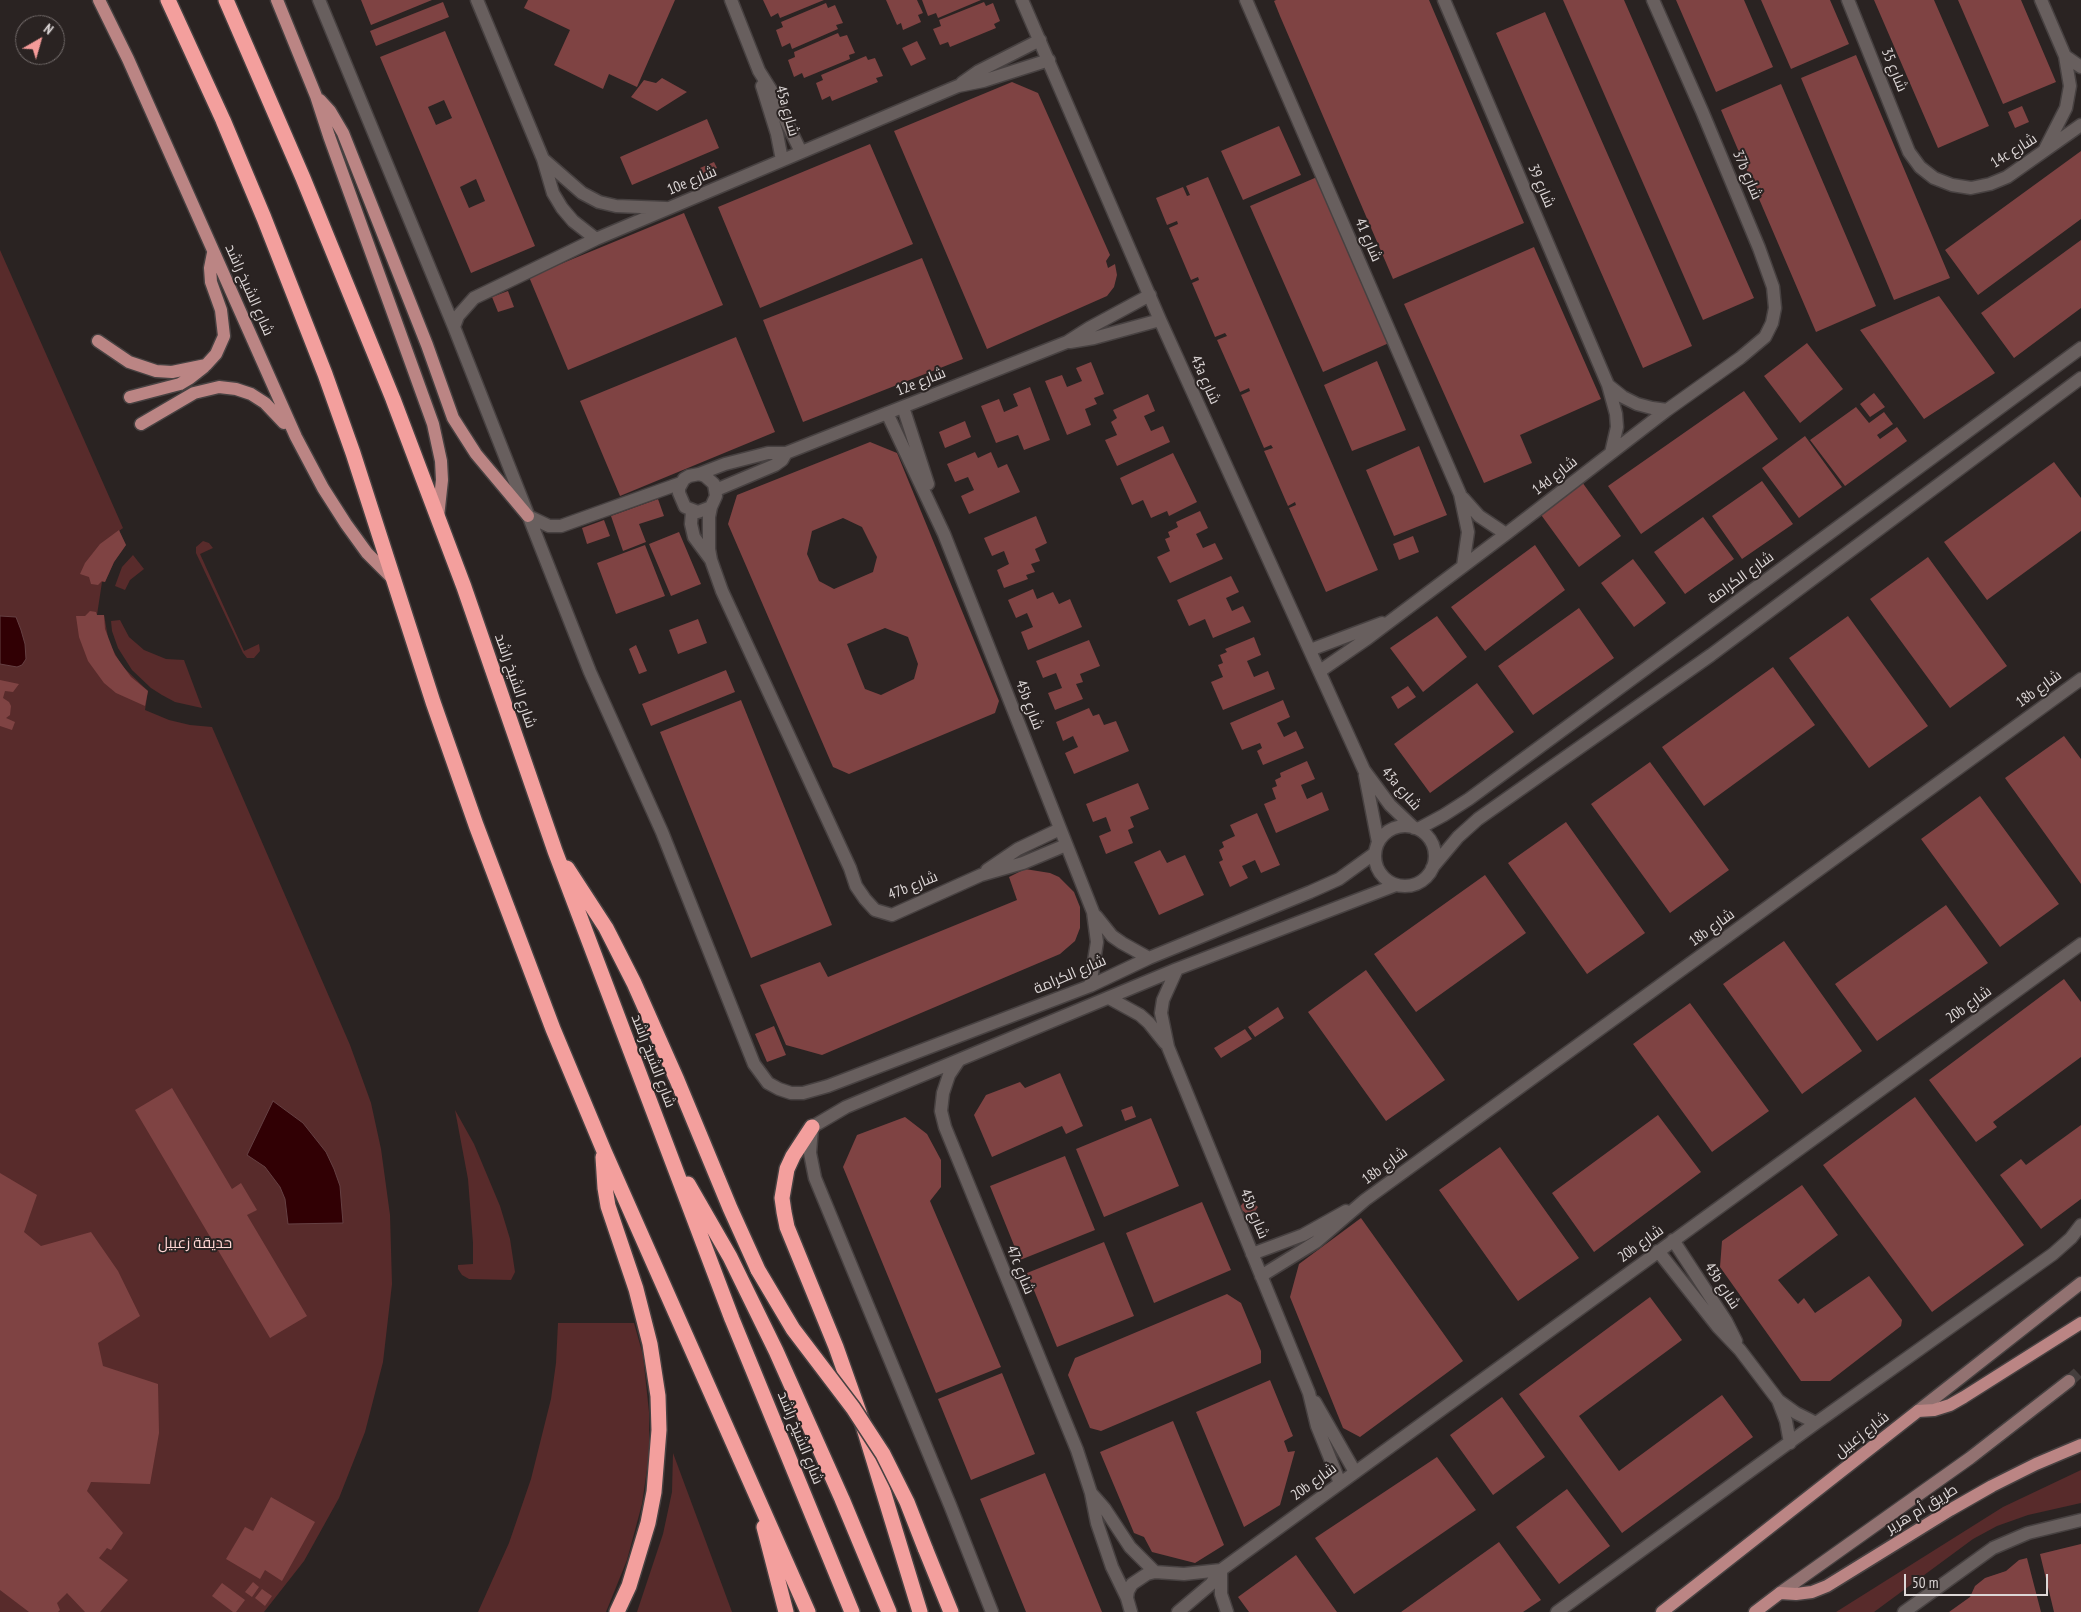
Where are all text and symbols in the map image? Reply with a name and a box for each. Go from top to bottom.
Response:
north arrow [15,15,65,65]
text: N [40,20,57,38]
street label: شارع 35 [1877,45,1911,95]
street label: 45a شارع [771,84,803,138]
street label: 14c شارع [1988,130,2040,172]
street label: 37b شارع [1729,147,1765,203]
street label: شارع 39 [1524,161,1558,211]
street label: 10e شارع [665,163,719,199]
street label: شارع 41 [1351,215,1385,265]
street label: شارع الشيخ راشد [221,241,277,339]
street label: 43a شارع [1186,353,1224,407]
street label: 12e شارع [894,364,948,400]
street label: 14d شارع [1529,453,1581,499]
street label: شارع الكرامة [1705,548,1777,608]
street label: شارع الشيخ راشد [490,631,540,731]
street label: 18b شارع [2013,666,2065,712]
street label: 45b شارع [1011,677,1047,733]
street label: 43a شارع [1377,764,1425,814]
street label: 47b شارع [885,868,941,904]
street label: 18b شارع [1686,905,1738,951]
street label: شارع الكرامة [1031,952,1109,998]
street label: 20b شارع [1943,982,1995,1028]
street label: شارع الشيخ راشد [627,1012,679,1110]
street label: 18b شارع [1359,1143,1411,1189]
street label: 45b شارع [1236,1186,1272,1242]
street label: 20b شارع [1615,1221,1667,1267]
park label: حديقة زعبيل [158,1235,232,1253]
street label: 47c شارع [1002,1243,1038,1297]
street label: 43b شارع [1700,1259,1744,1313]
street label: شارع الشيخ راشد [773,1389,827,1487]
street label: شارع زعبيل [1831,1408,1893,1462]
street label: 20b شارع [1288,1459,1340,1505]
street label: طريق أم هرير [1883,1481,1961,1537]
scale bar [1906,1564,2050,1596]
text: 50 m [1912,1573,1938,1592]

